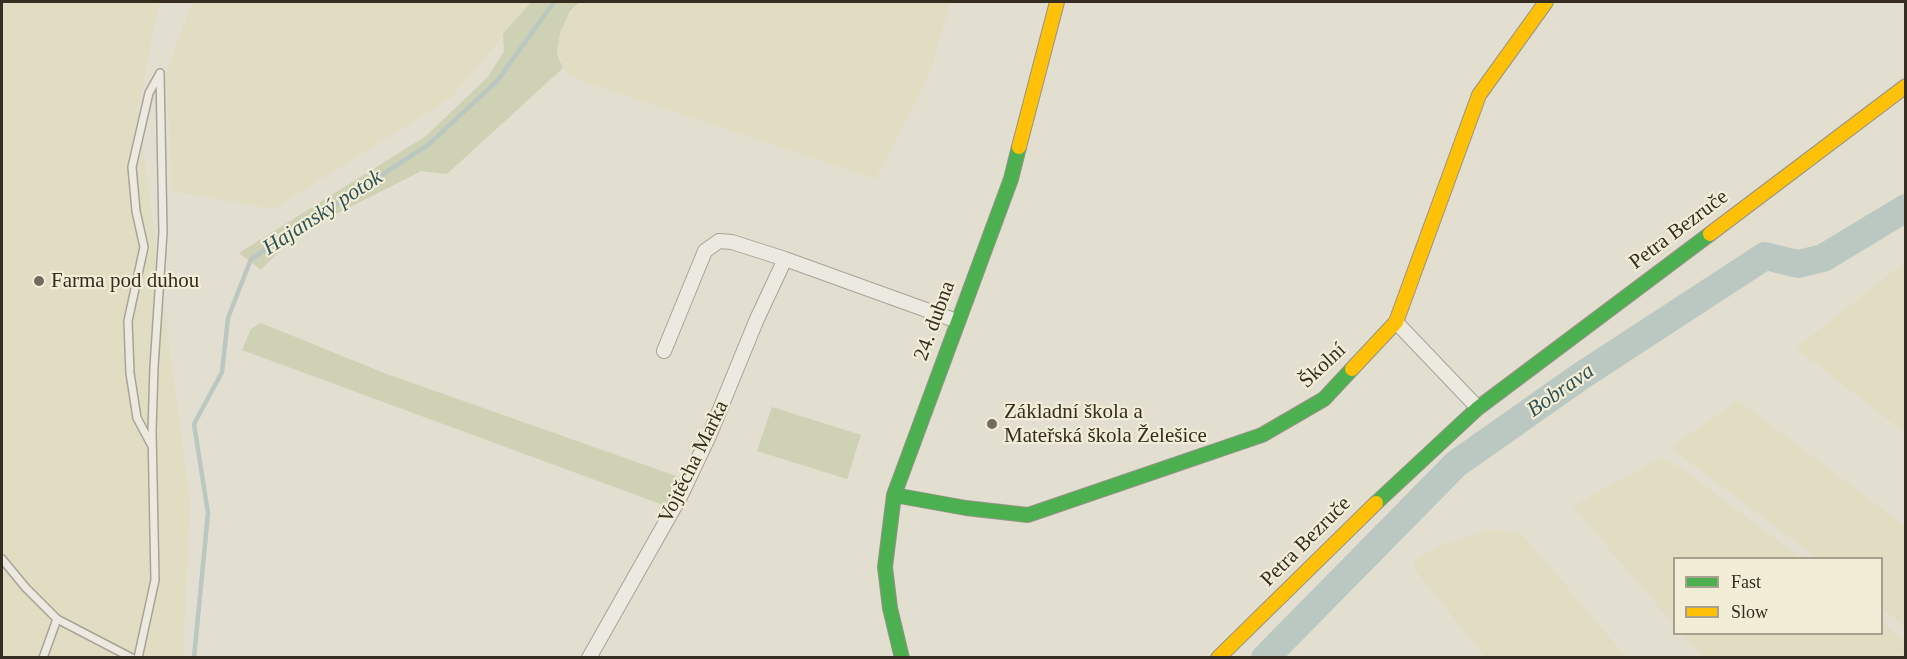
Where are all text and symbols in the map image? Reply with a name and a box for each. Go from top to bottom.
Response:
water label: Hajanský potok [258,164,388,262]
street label: Petra Bezruče [1625,185,1733,275]
place label: Farma pod duhou [51,268,199,294]
marker: Farma pod duhou [32,274,46,288]
street label: 24. dubna [909,278,961,364]
street label: Školní [1294,338,1352,394]
water label: Bobrava [1522,358,1600,424]
street label: Vojtěcha Marka [653,397,735,527]
place label: Základní škola a Mateřská škola Želešice [1004,399,1207,449]
marker: Základní škola a Mateřská škola Želešice [985,417,999,431]
street label: Petra Bezruče [1256,492,1356,592]
legend [1673,557,1883,635]
text: Fast [1731,572,1761,592]
text: Slow [1731,602,1768,622]

